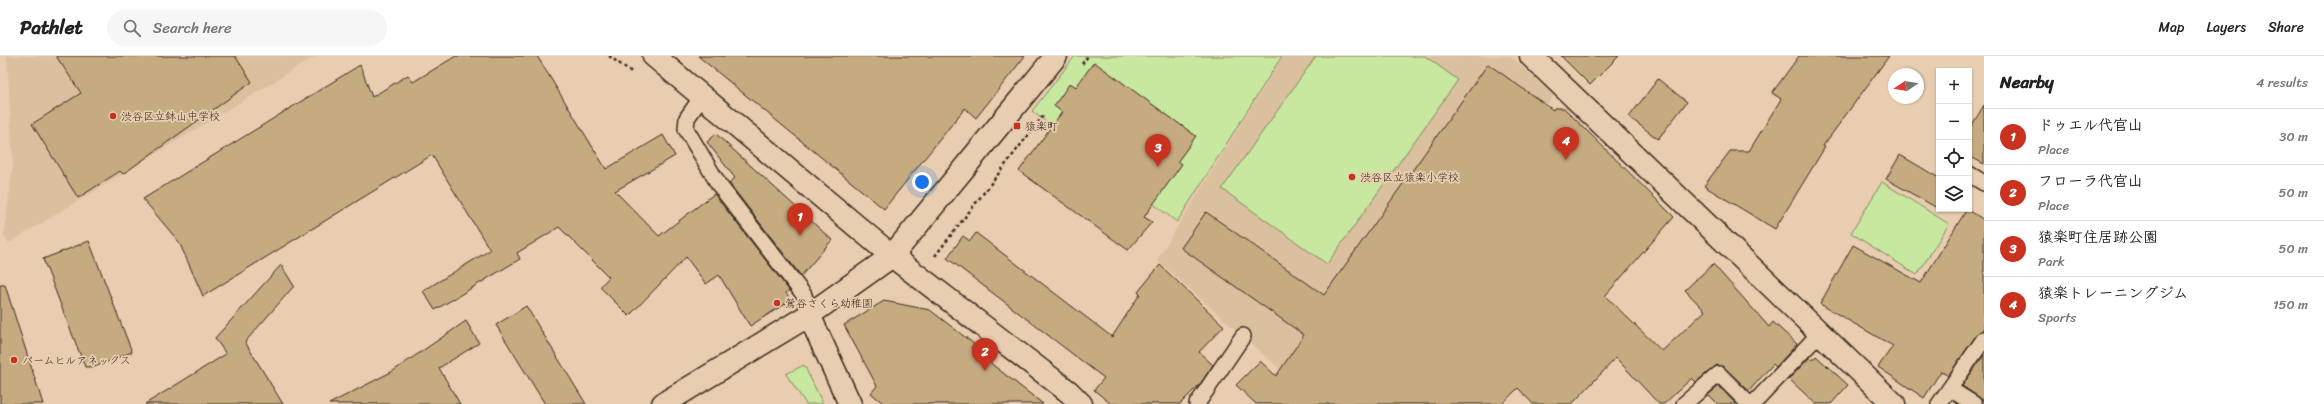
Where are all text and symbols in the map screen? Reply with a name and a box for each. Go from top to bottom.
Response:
search box [107,10,387,46]
text: Pathlet [20,11,83,44]
text: Search here [153,15,232,41]
text: Map [2159,15,2184,40]
text: Layers [2206,15,2246,40]
text: Share [2268,15,2304,40]
icon: search [121,17,143,39]
text: Nearby [2000,67,2054,97]
north arrow [1888,68,1924,104]
map controls [1936,68,1972,212]
button: + [1936,68,1972,104]
text: 4 results [2256,71,2308,94]
button: − [1936,104,1972,140]
place label: 渋谷区立鉢山中学校 [121,107,220,126]
marker: 渋谷区立鉢山中学校 [108,111,118,121]
text: ドゥエル代官山 [2038,112,2143,138]
place label: 猿楽町 [1025,117,1058,136]
marker: 猿楽町 [1012,121,1022,131]
text: 1 [2010,125,2016,148]
text: 30 m [2279,125,2308,148]
pin: 4 [1553,127,1579,160]
pin: 3 [1145,134,1171,167]
text: Place [2038,138,2069,161]
button: locate [1936,140,1972,176]
place label: 渋谷区立猿楽小学校 [1360,168,1459,187]
text: フローラ代官山 [2038,168,2143,194]
your location [912,172,932,192]
marker: 渋谷区立猿楽小学校 [1347,172,1357,182]
button: layers [1936,176,1972,212]
text: 2 [2009,181,2017,204]
text: 50 m [2278,181,2308,204]
text: Place [2038,194,2069,217]
pin: 1 [787,203,813,236]
text: 猿楽町住居跡公園 [2038,224,2158,250]
text: 3 [2009,237,2017,260]
text: 50 m [2278,237,2308,260]
text: Park [2038,250,2065,273]
text: 猿楽トレーニングジム [2038,280,2188,306]
text: 4 [2009,293,2017,316]
text: 150 m [2273,293,2308,316]
place label: 鶯谷さくら幼稚園 [785,294,873,313]
marker: 鶯谷さくら幼稚園 [772,298,782,308]
text: Sports [2038,306,2076,329]
pin: 2 [972,338,998,371]
place label: パームヒルアネックス [22,351,131,370]
marker: パームヒルアネックス [9,355,19,365]

